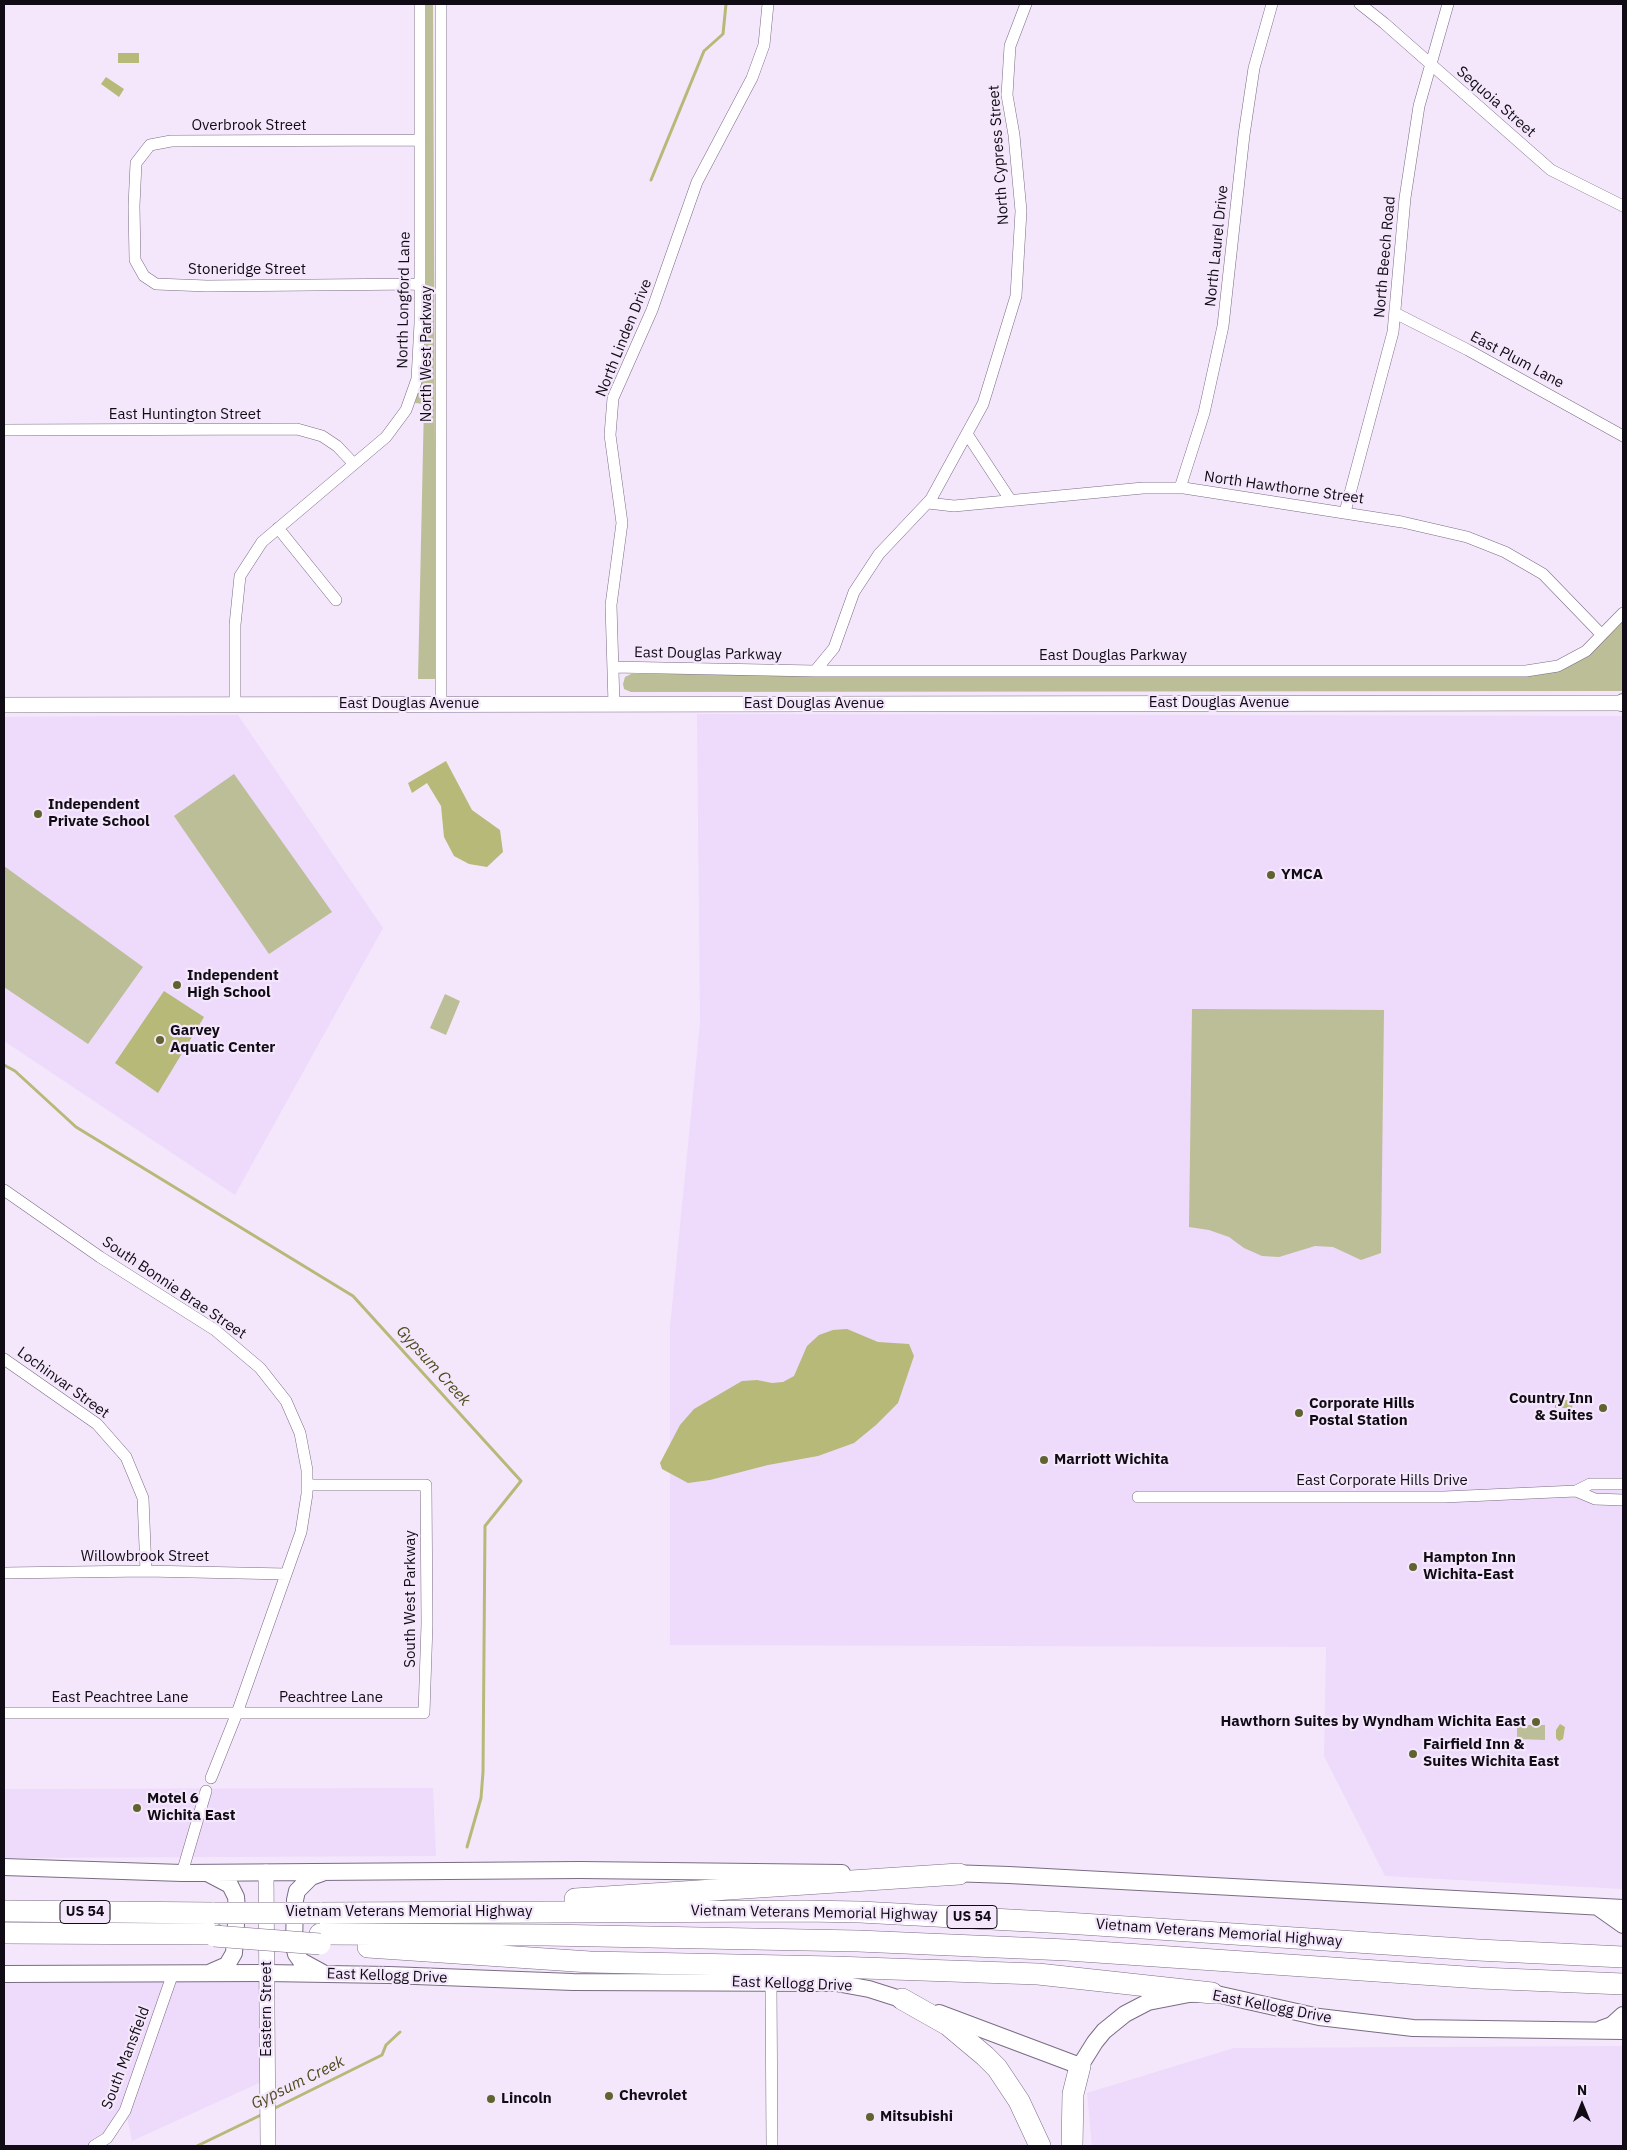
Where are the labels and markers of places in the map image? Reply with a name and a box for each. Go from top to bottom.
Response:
place label: Independent Private School [48,796,150,831]
marker: Independent Private School [32,808,44,820]
place label: YMCA [1281,866,1323,884]
marker: YMCA [1265,869,1277,881]
place label: Independent High School [187,967,279,1002]
marker: Independent High School [171,979,183,991]
place label: Garvey Aquatic Center [170,1022,275,1057]
marker: Garvey Aquatic Center [154,1034,166,1046]
place label: Country Inn & Suites [1509,1390,1593,1425]
place label: Corporate Hills Postal Station [1309,1395,1414,1430]
marker: Country Inn & Suites [1597,1402,1609,1414]
marker: Corporate Hills Postal Station [1293,1407,1305,1419]
place label: Marriott Wichita [1054,1451,1169,1469]
marker: Marriott Wichita [1038,1454,1050,1466]
place label: Hampton Inn Wichita-East [1423,1549,1516,1584]
marker: Hampton Inn Wichita-East [1407,1561,1419,1573]
place label: Hawthorn Suites by Wyndham Wichita East [1220,1713,1526,1731]
marker: Hawthorn Suites by Wyndham Wichita East [1530,1716,1542,1728]
place label: Fairfield Inn & Suites Wichita East [1423,1736,1559,1771]
marker: Fairfield Inn & Suites Wichita East [1407,1748,1419,1760]
place label: Motel 6 Wichita East [147,1790,236,1825]
marker: Motel 6 Wichita East [131,1802,143,1814]
place label: Chevrolet [619,2087,687,2105]
place label: Lincoln [501,2090,552,2108]
marker: Chevrolet [603,2090,615,2102]
marker: Lincoln [485,2093,497,2105]
place label: Mitsubishi [880,2108,953,2126]
marker: Mitsubishi [864,2111,876,2123]

